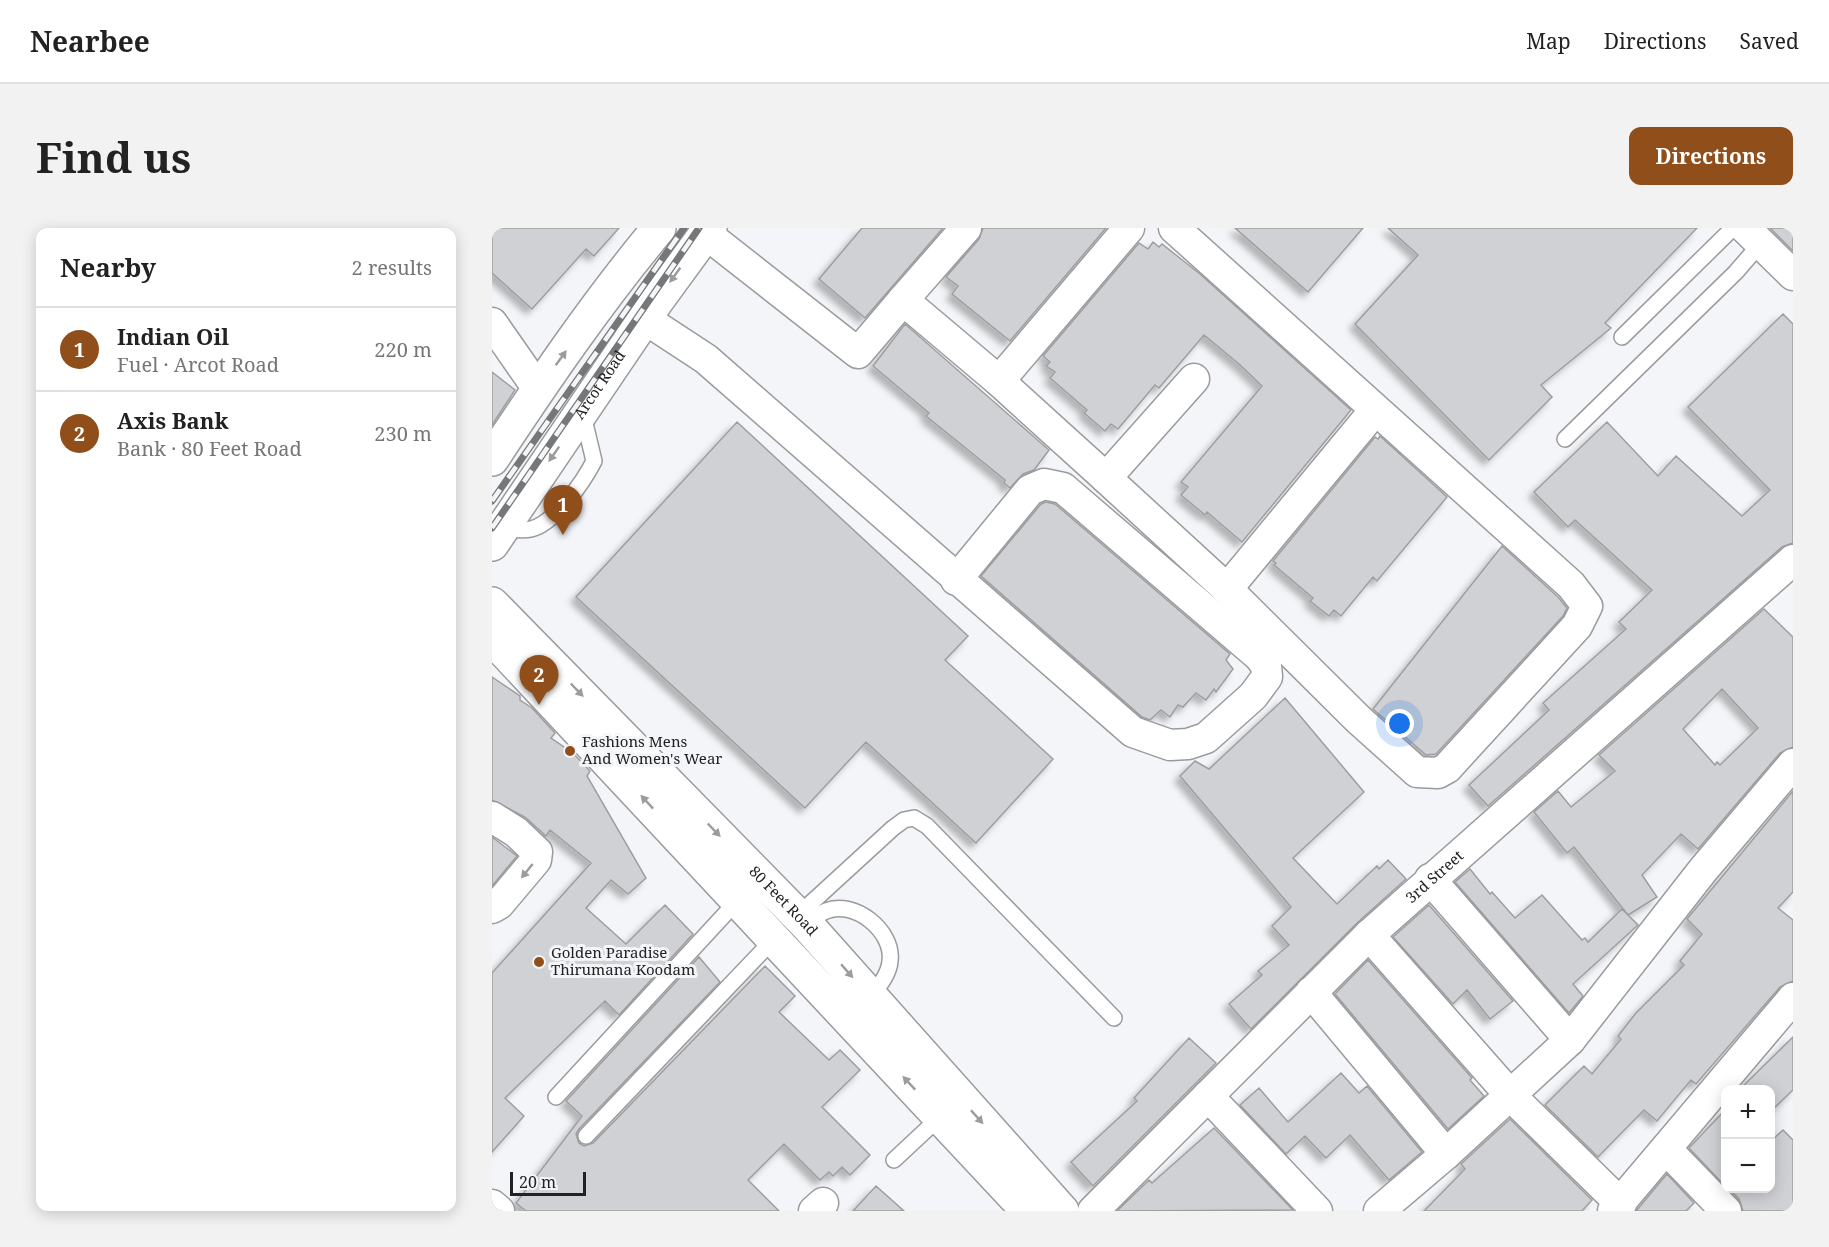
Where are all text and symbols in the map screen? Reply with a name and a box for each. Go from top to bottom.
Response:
text: Nearbee [30,22,150,60]
text: Map [1526,27,1571,55]
text: Directions [1604,27,1706,55]
text: Saved [1739,27,1799,55]
button: Directions [1629,127,1793,185]
text: Find us [36,128,191,185]
text: Nearby [60,249,156,285]
text: 2 results [352,254,432,281]
one-way arrow [669,267,681,283]
text: Indian Oil [117,321,229,351]
text: 1 [74,336,85,363]
text: 220 m [374,336,432,363]
street label: Arcot Road [568,346,629,423]
text: Fuel · Arcot Road [117,351,279,378]
one-way arrow [554,351,566,366]
text: Axis Bank [117,405,229,435]
text: 2 [74,420,85,447]
text: 230 m [374,420,432,447]
text: Bank · 80 Feet Road [117,435,302,462]
one-way arrow [548,445,560,461]
pin: 1 [544,486,582,535]
pin: 2 [520,656,558,705]
one-way arrow [570,683,584,698]
your location [1385,709,1414,738]
place label: Fashions Mens And Women's Wear [582,731,722,768]
marker: Fashions Mens And Women's Wear [563,744,577,758]
one-way arrow [640,795,654,810]
one-way arrow [706,822,720,836]
street label: 3rd Street [1401,845,1467,907]
street label: 80 Feet Road [745,861,823,939]
one-way arrow [521,863,534,879]
place label: Golden Paradise Thirumana Koodam [551,942,695,979]
marker: Golden Paradise Thirumana Koodam [532,955,546,969]
one-way arrow [840,963,853,978]
one-way arrow [902,1076,916,1091]
map controls [1721,1085,1775,1193]
button: + [1721,1085,1775,1139]
one-way arrow [970,1109,983,1124]
button: − [1721,1139,1775,1193]
scale bar [510,1169,586,1196]
text: 20 m [519,1171,556,1193]

